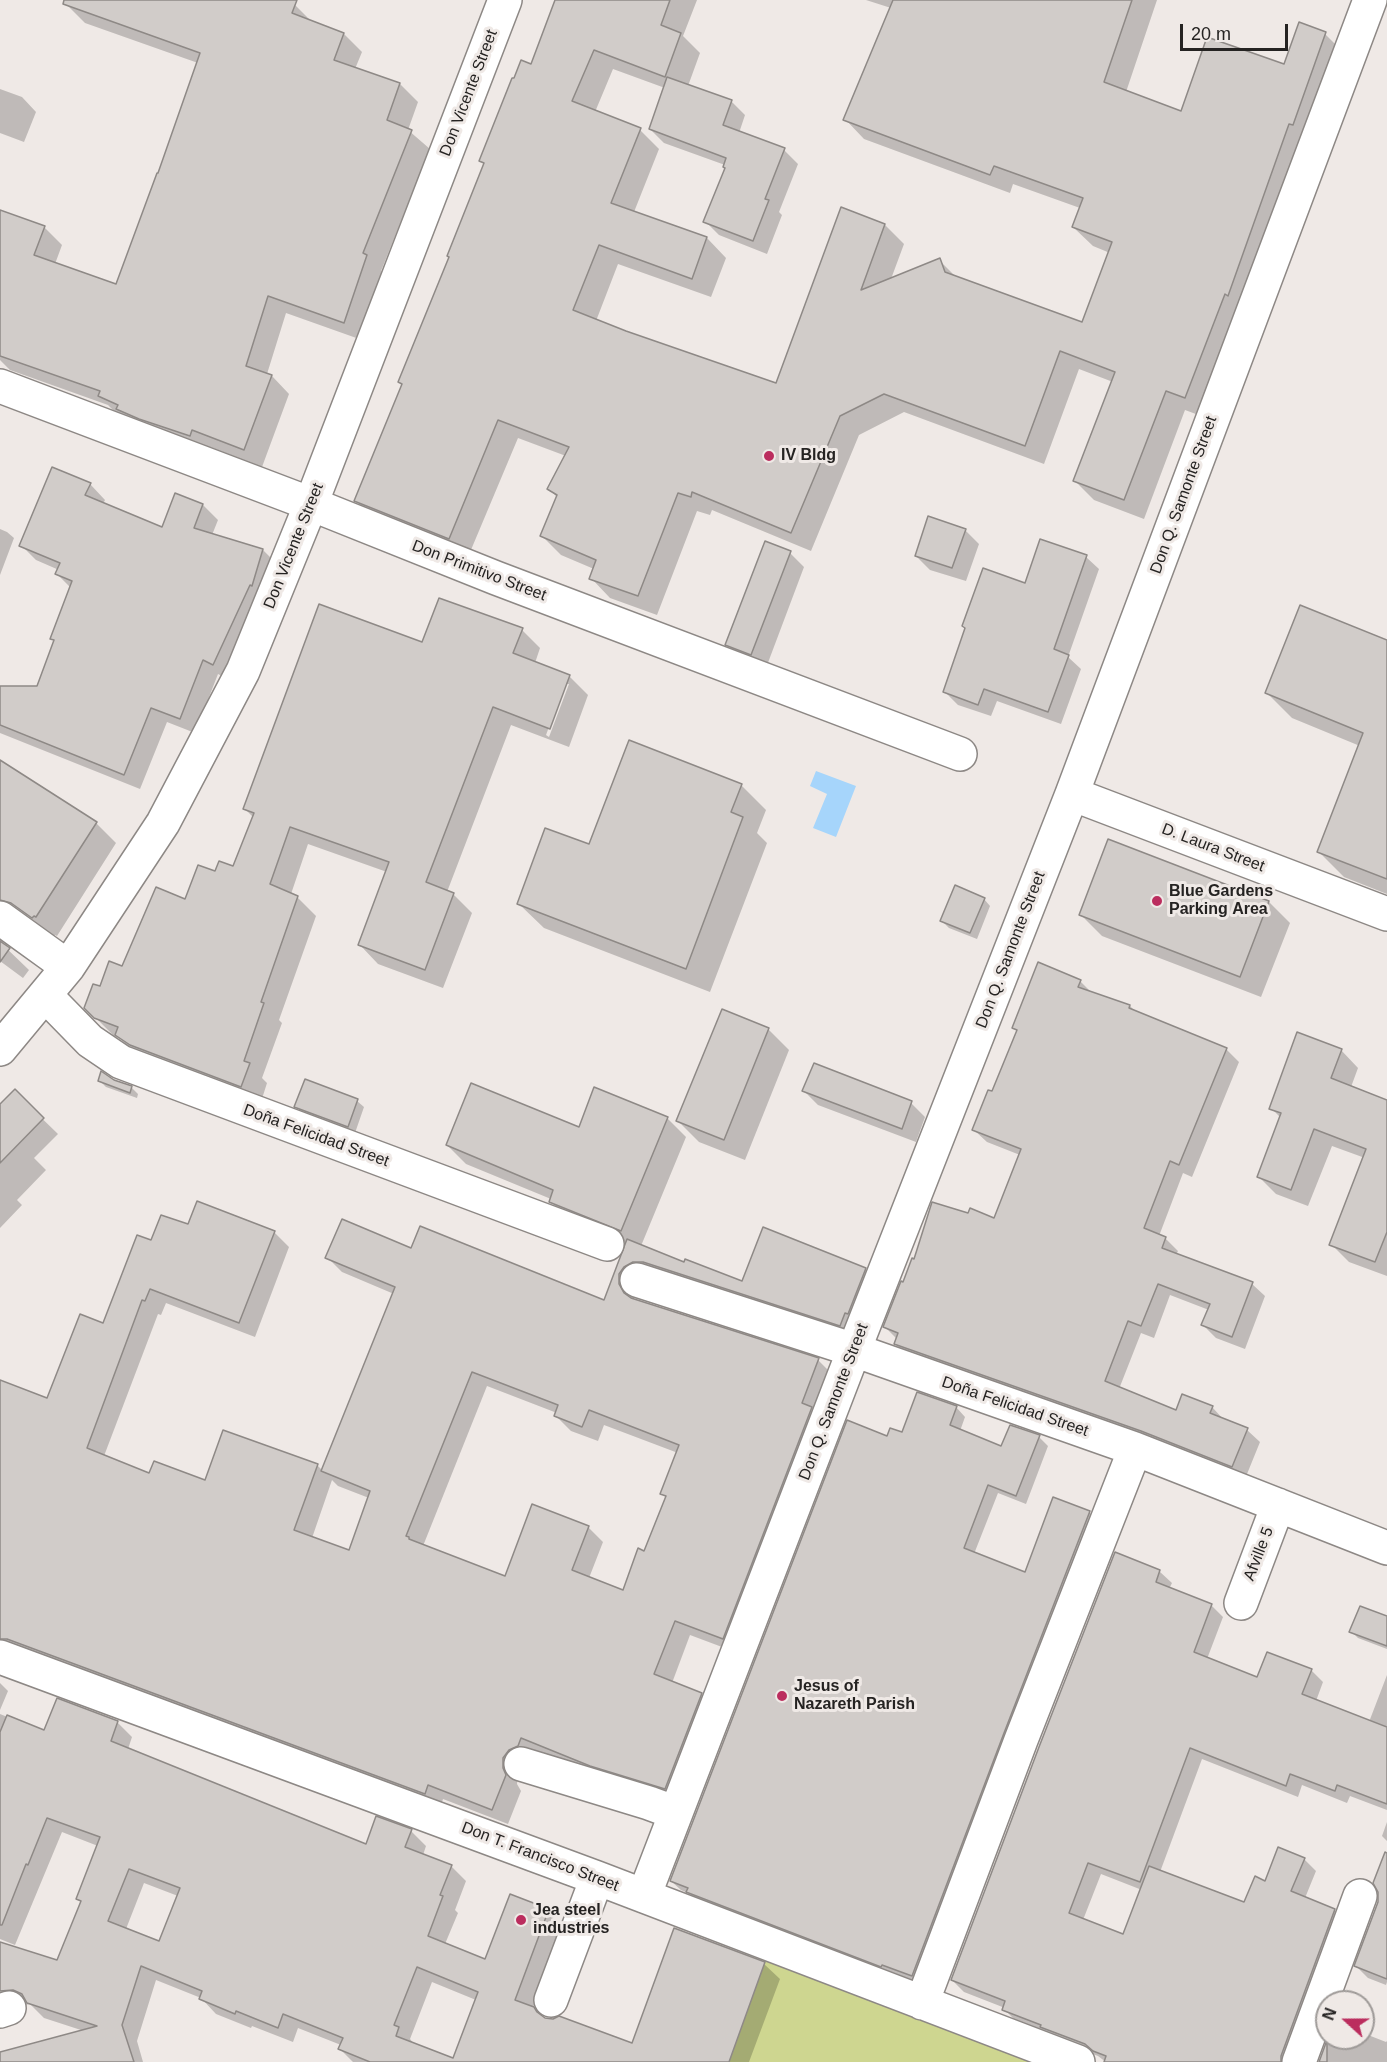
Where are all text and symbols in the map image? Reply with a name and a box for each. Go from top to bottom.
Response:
scale bar [1183,12,1291,50]
text: 20 m [1191,24,1231,44]
street label: Don Vicente Street [436,27,502,159]
street label: Don Q. Samonte Street [1147,414,1221,576]
place label: IV Bldg [781,446,836,466]
marker: IV Bldg [762,449,776,463]
street label: Don Vicente Street [260,480,328,612]
street label: Don Primitivo Street [409,537,549,605]
street label: D. Laura Street [1159,820,1267,876]
street label: Don Q. Samonte Street [972,869,1050,1031]
place label: Blue Gardens Parking Area [1169,882,1273,920]
marker: Blue Gardens Parking Area [1150,894,1164,908]
street label: Doña Felicidad Street [240,1101,392,1171]
street label: Don Q. Samonte Street [795,1321,873,1483]
street label: Doña Felicidad Street [939,1373,1091,1441]
street label: Afville 5 [1240,1524,1278,1584]
place label: Jesus of Nazareth Parish [794,1677,915,1715]
marker: Jesus of Nazareth Parish [775,1689,789,1703]
street label: Don T. Francisco Street [459,1818,621,1896]
place label: Jea steel industries [533,1901,609,1939]
marker: Jea steel industries [514,1913,528,1927]
north arrow [1315,1990,1375,2050]
text: N [1320,2006,1340,2023]

